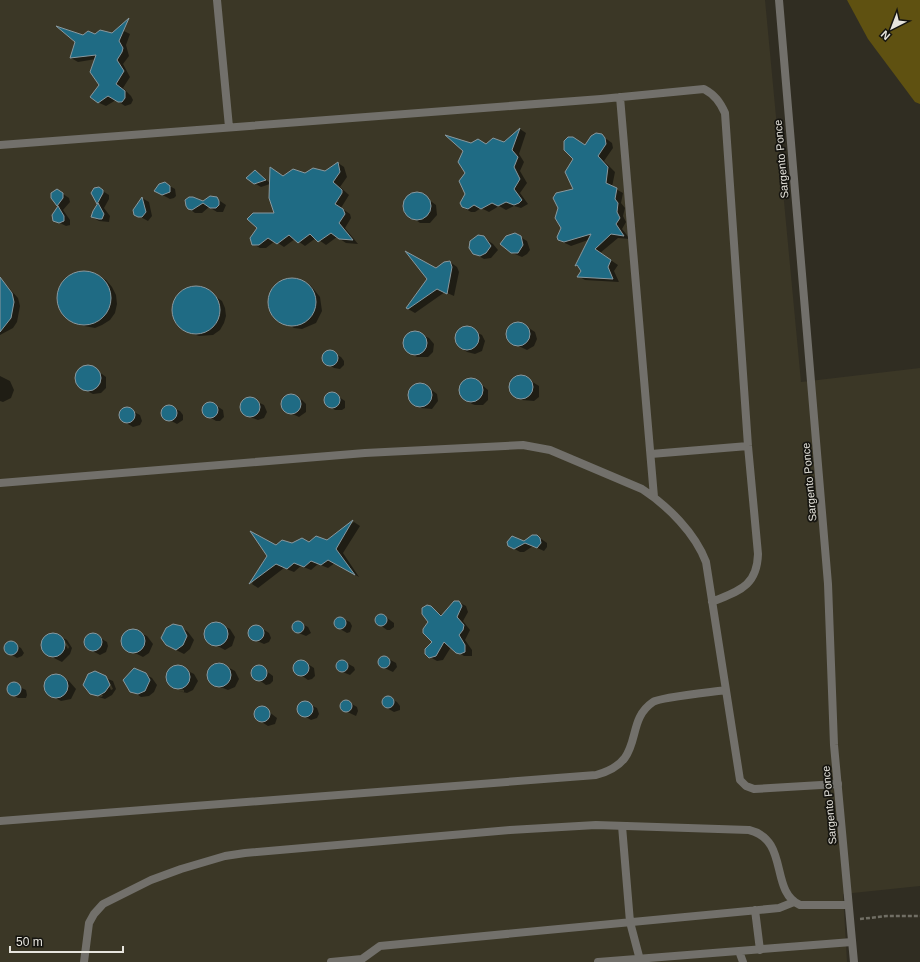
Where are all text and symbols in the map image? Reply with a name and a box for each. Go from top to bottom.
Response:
north arrow [872,8,912,48]
text: N [878,28,892,43]
street label: Sargento Ponce [772,119,790,199]
street label: Sargento Ponce [800,442,818,522]
street label: Sargento Ponce [820,765,838,845]
scale bar [10,928,123,954]
text: 50 m [16,935,43,949]

